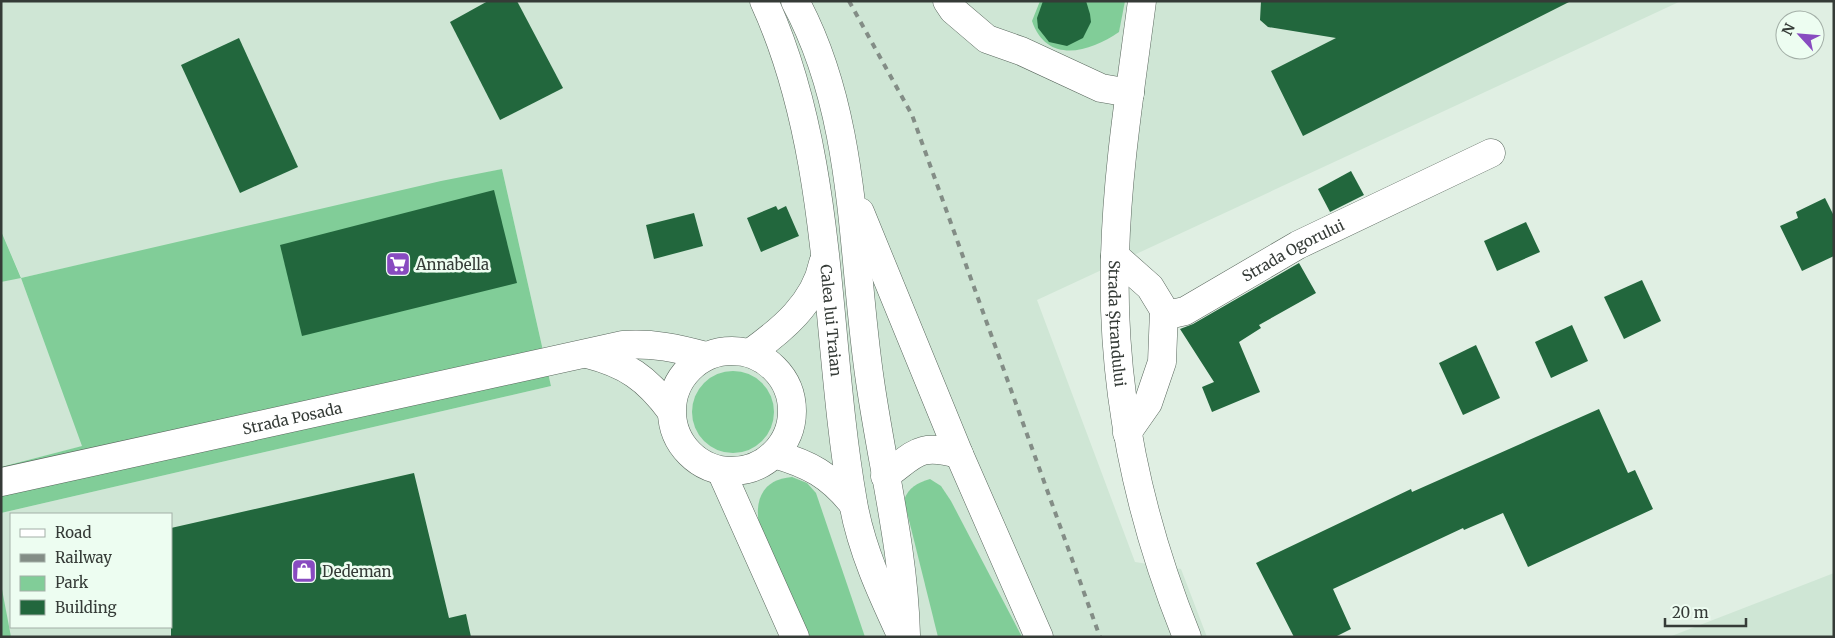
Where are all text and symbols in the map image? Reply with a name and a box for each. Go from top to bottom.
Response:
north arrow [1775,10,1825,60]
text: N [1778,20,1799,38]
street label: Strada Ogorului [1238,215,1347,285]
supermarket icon: Annabella [385,251,411,277]
place label: Annabella [415,255,489,274]
street label: Strada Ștrandului [1105,260,1130,388]
street label: Calea lui Traian [817,263,846,377]
street label: Strada Posada [240,398,344,438]
legend [10,513,172,628]
text: Road [55,523,91,542]
text: Railway [55,548,112,567]
shop icon: Dedeman [291,558,317,584]
place label: Dedeman [322,562,392,581]
text: Park [55,573,89,592]
scale bar [1665,596,1746,628]
text: Building [55,598,117,617]
text: 20 m [1672,603,1709,622]

